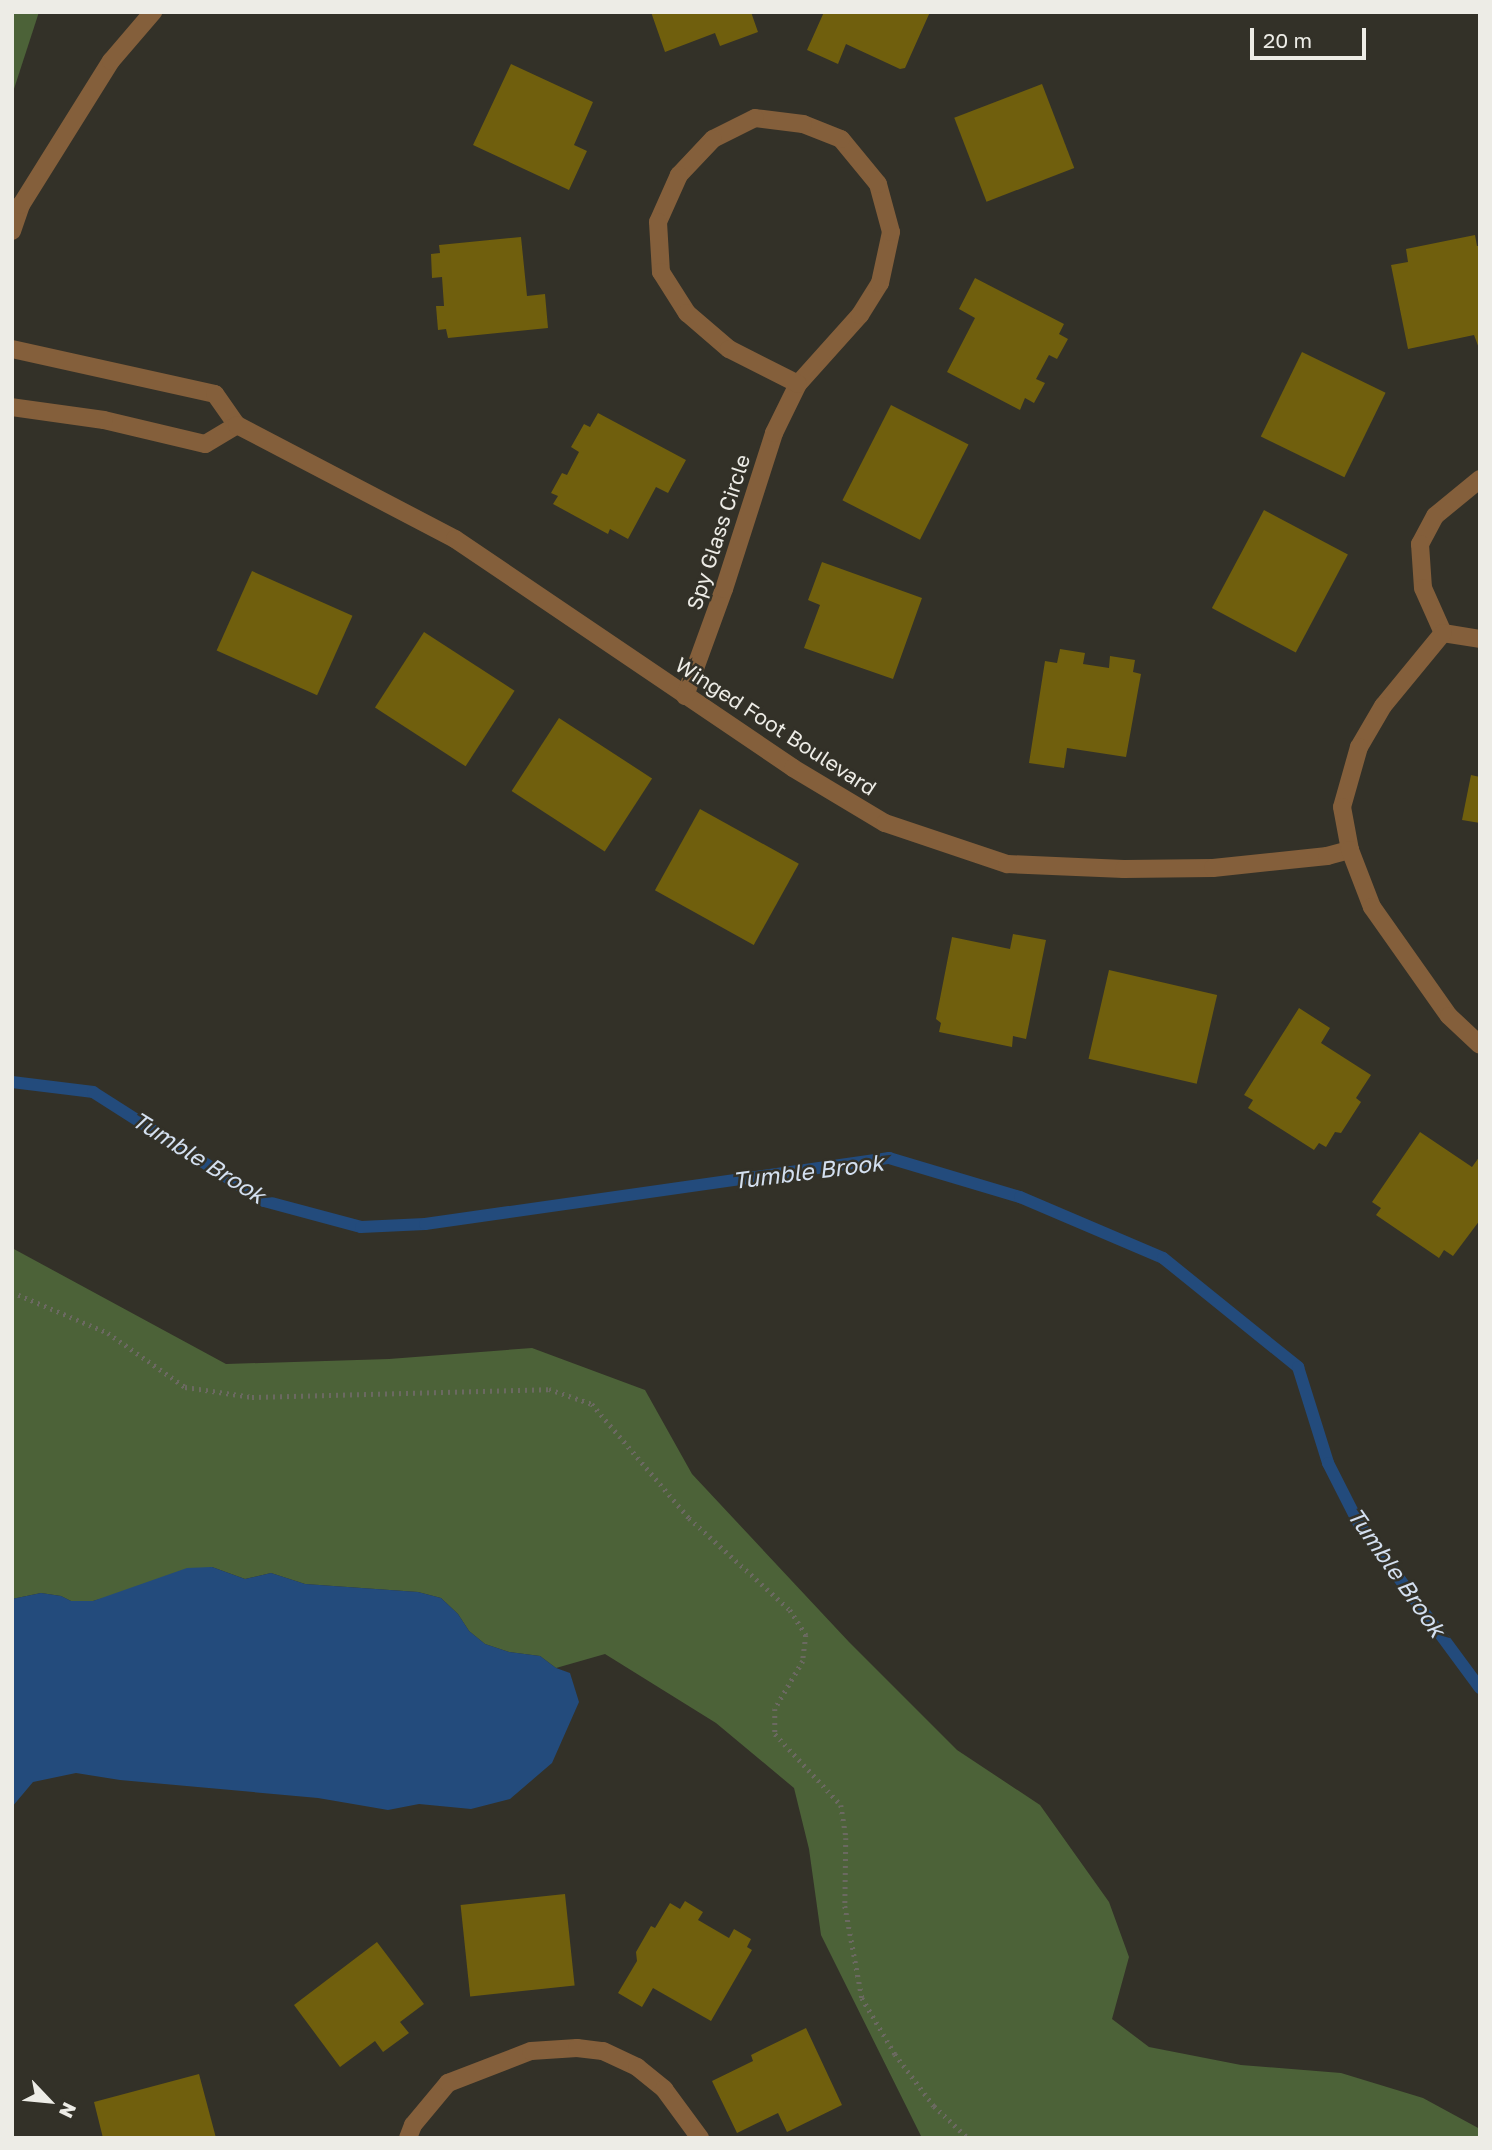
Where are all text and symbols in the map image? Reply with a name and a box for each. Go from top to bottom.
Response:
scale bar [1254,14,1370,58]
text: 20 m [1263,27,1312,53]
street label: Spy Glass Circle [681,451,755,613]
street label: Winged Foot Boulevard [671,652,881,800]
water label: Tumble Brook [127,1105,271,1209]
water label: Tumble Brook [731,1148,885,1194]
water label: Tumble Brook [1342,1502,1452,1642]
north arrow [14,2066,84,2136]
text: N [55,2099,82,2122]

